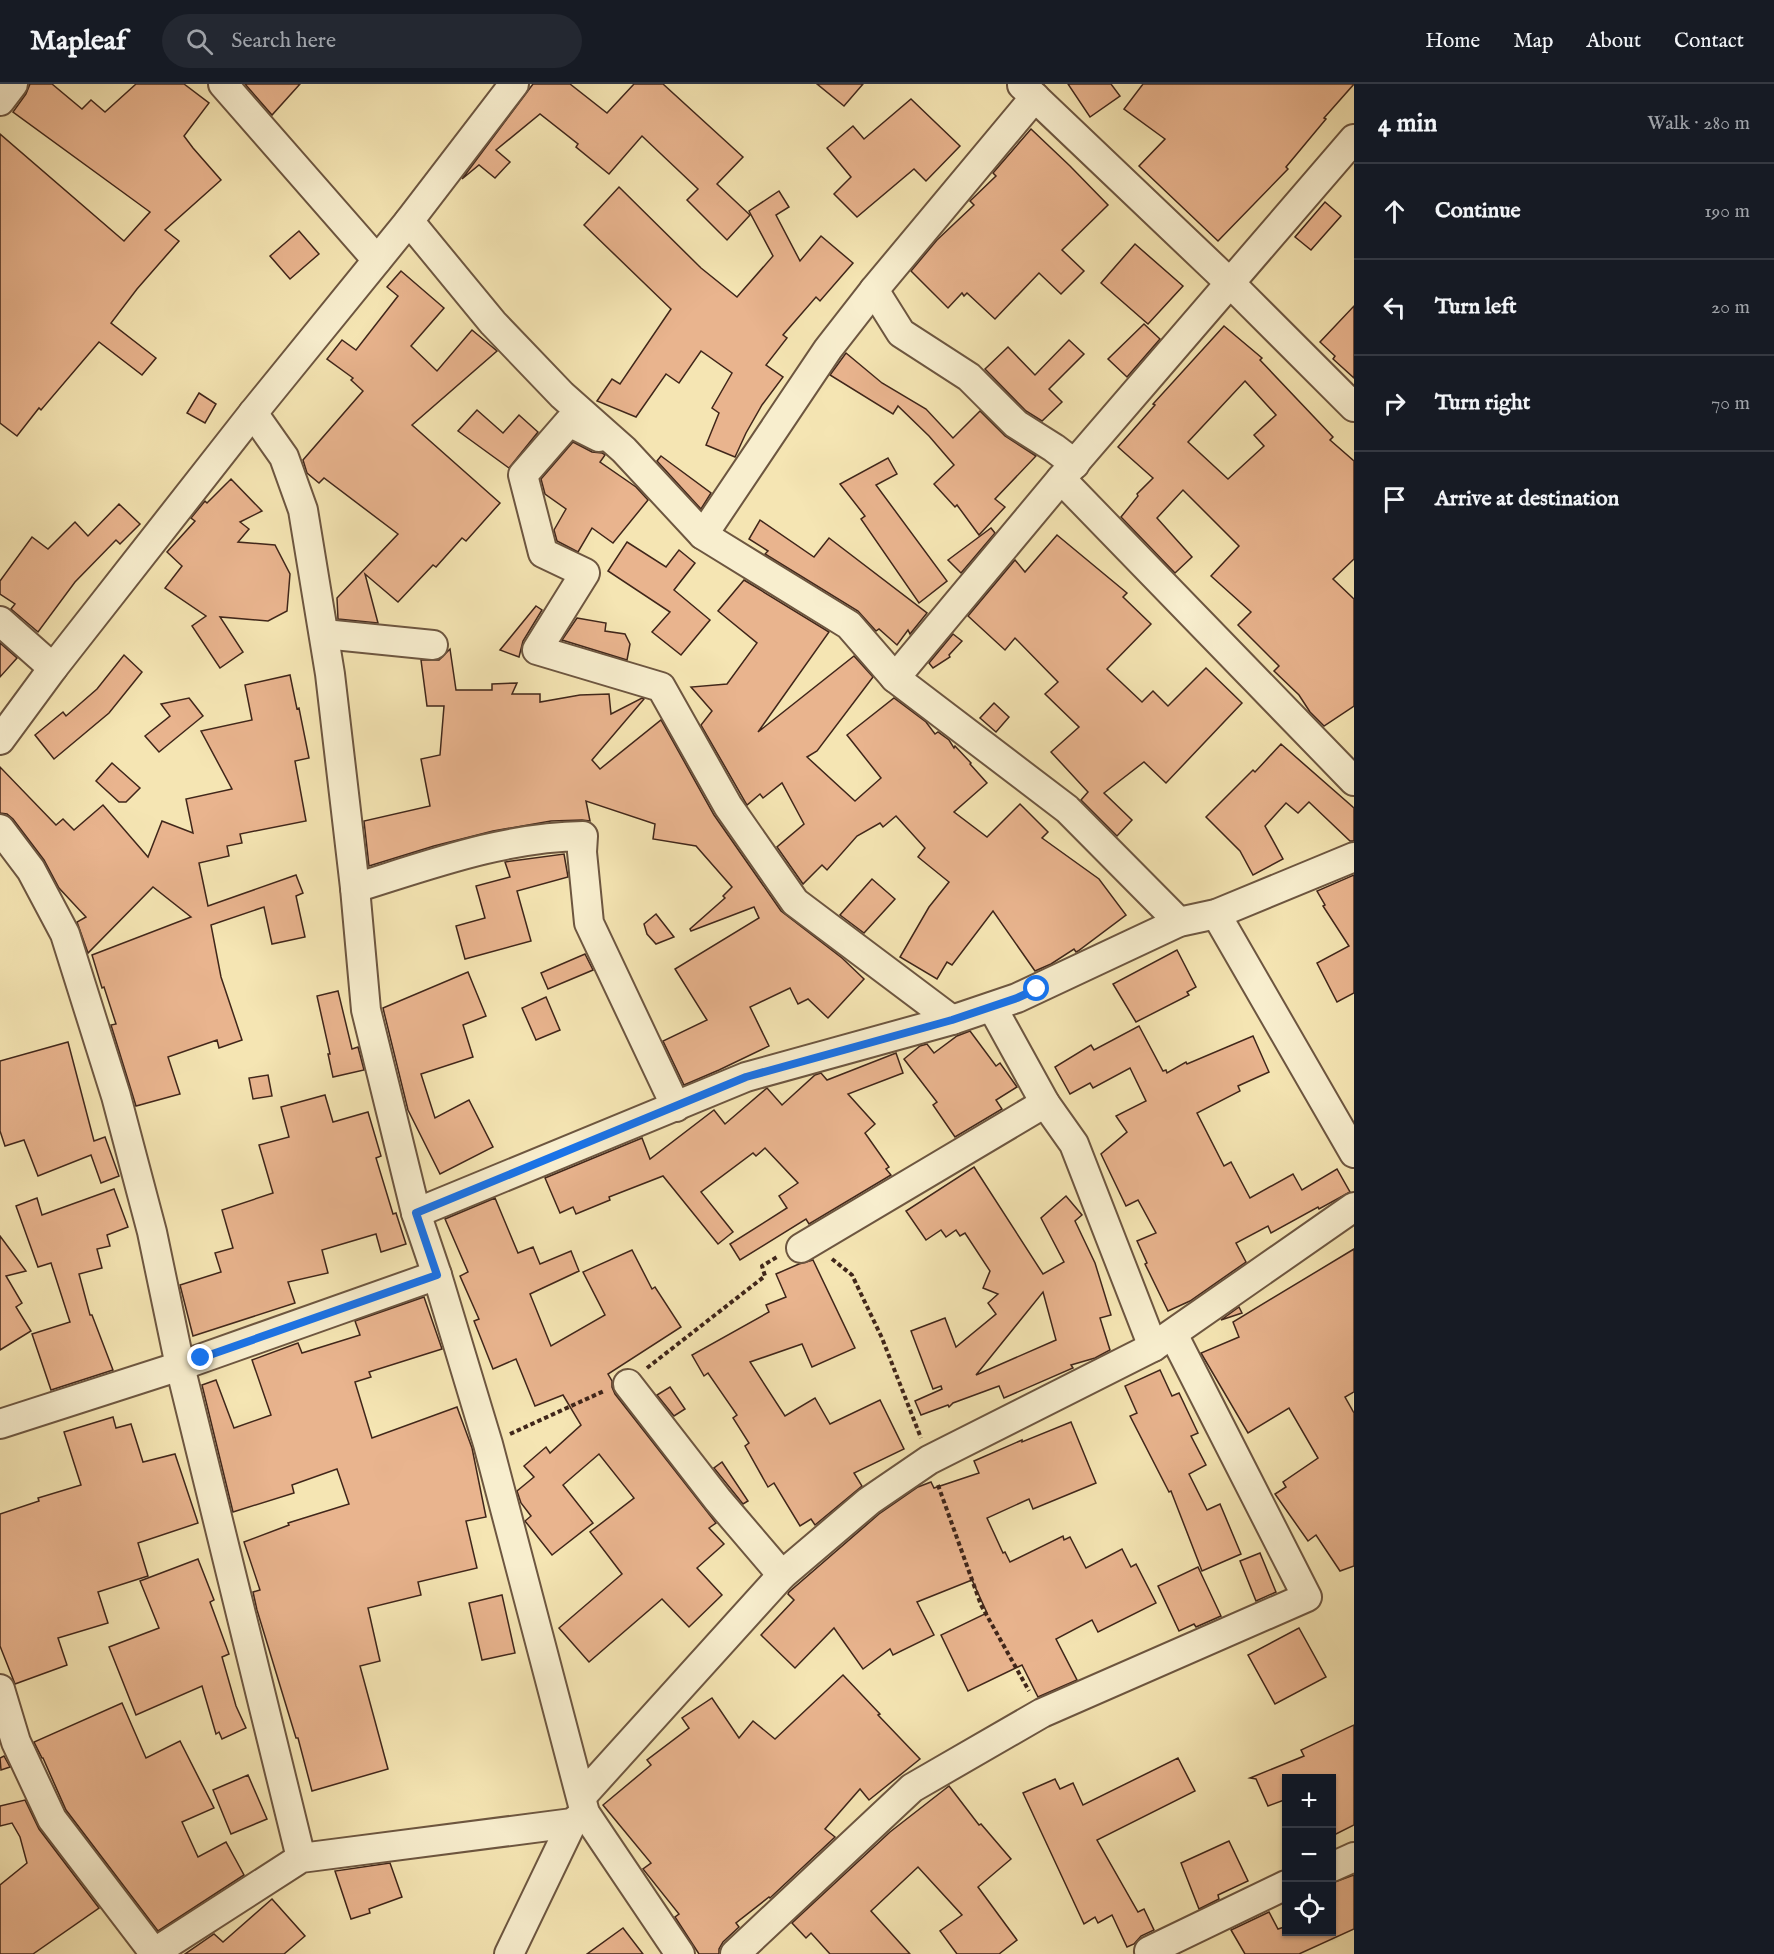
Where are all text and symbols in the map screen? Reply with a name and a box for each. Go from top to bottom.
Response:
search box [162,14,582,68]
text: Mapleaf [30,24,126,59]
icon: search [183,25,216,58]
text: Search here [231,27,336,55]
text: Home [1425,28,1480,55]
text: Map [1513,28,1553,55]
text: About [1586,28,1641,55]
text: Contact [1674,28,1744,55]
text: 4 min [1378,107,1437,140]
text: Walk · 280 m [1647,111,1750,136]
icon: ahead [1378,195,1411,228]
text: Continue [1435,197,1521,225]
text: 190 m [1704,199,1750,224]
icon: left [1378,291,1411,324]
text: Turn left [1435,293,1517,321]
text: 20 m [1711,295,1750,320]
icon: right [1378,387,1411,420]
text: Turn right [1435,389,1530,417]
text: 70 m [1711,391,1750,416]
icon: arrive [1378,483,1411,516]
text: Arrive at destination [1435,485,1619,513]
route start [1023,975,1049,1001]
route end [187,1344,213,1370]
map controls [1282,1774,1336,1936]
button: + [1282,1774,1336,1828]
button: − [1282,1828,1336,1882]
button: locate [1282,1882,1336,1936]

